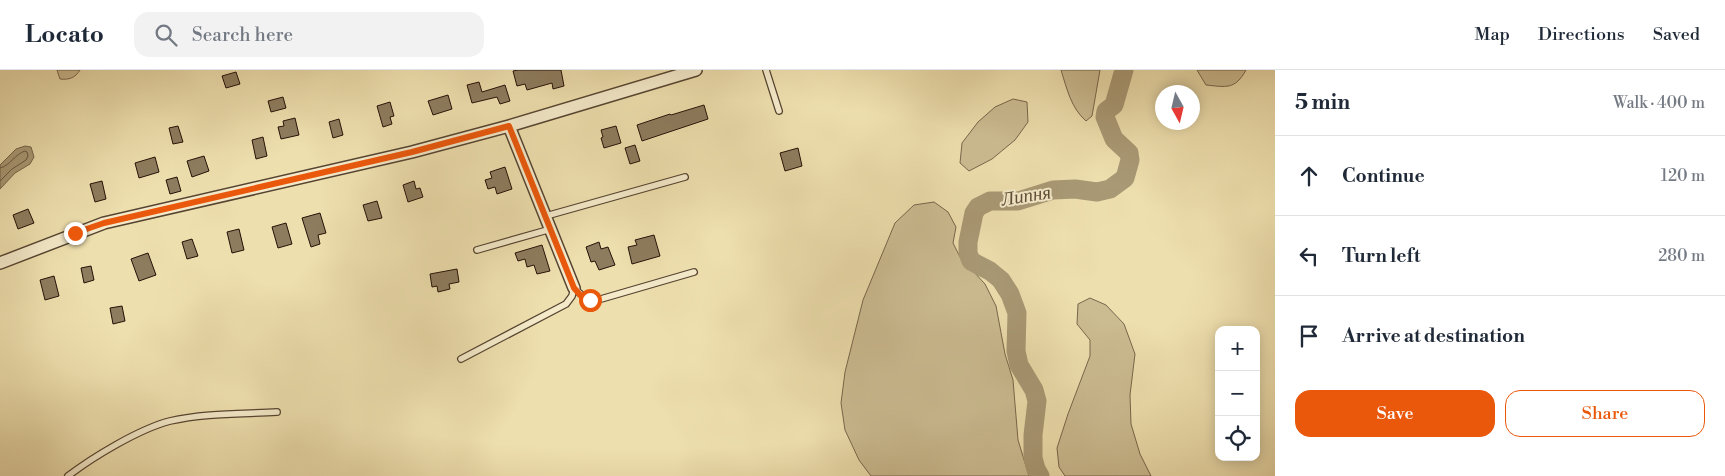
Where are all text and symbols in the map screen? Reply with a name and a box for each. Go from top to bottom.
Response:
search box [134,12,484,57]
text: Locato [25,20,104,50]
icon: search [152,21,180,49]
text: Search here [192,23,293,47]
text: Map [1474,23,1510,46]
text: Directions [1538,23,1625,46]
text: Saved [1653,23,1700,46]
north arrow [1155,85,1200,130]
text: 5 min [1295,90,1350,116]
text: Walk · 400 m [1613,93,1705,113]
icon: ahead [1295,162,1323,190]
text: Continue [1342,164,1425,188]
text: 120 m [1661,166,1705,186]
water label: Липня [998,180,1053,212]
route end [64,222,87,245]
icon: left [1295,242,1323,270]
text: Turn left [1342,244,1421,268]
text: 280 m [1658,246,1705,266]
route start [579,289,602,312]
icon: arrive [1295,322,1323,350]
text: Arrive at destination [1342,324,1525,348]
map controls [1215,326,1260,461]
button: + [1215,326,1260,371]
button: − [1215,371,1260,416]
button: Save [1295,390,1495,437]
button: Share [1505,390,1705,437]
button: locate [1215,416,1260,461]

